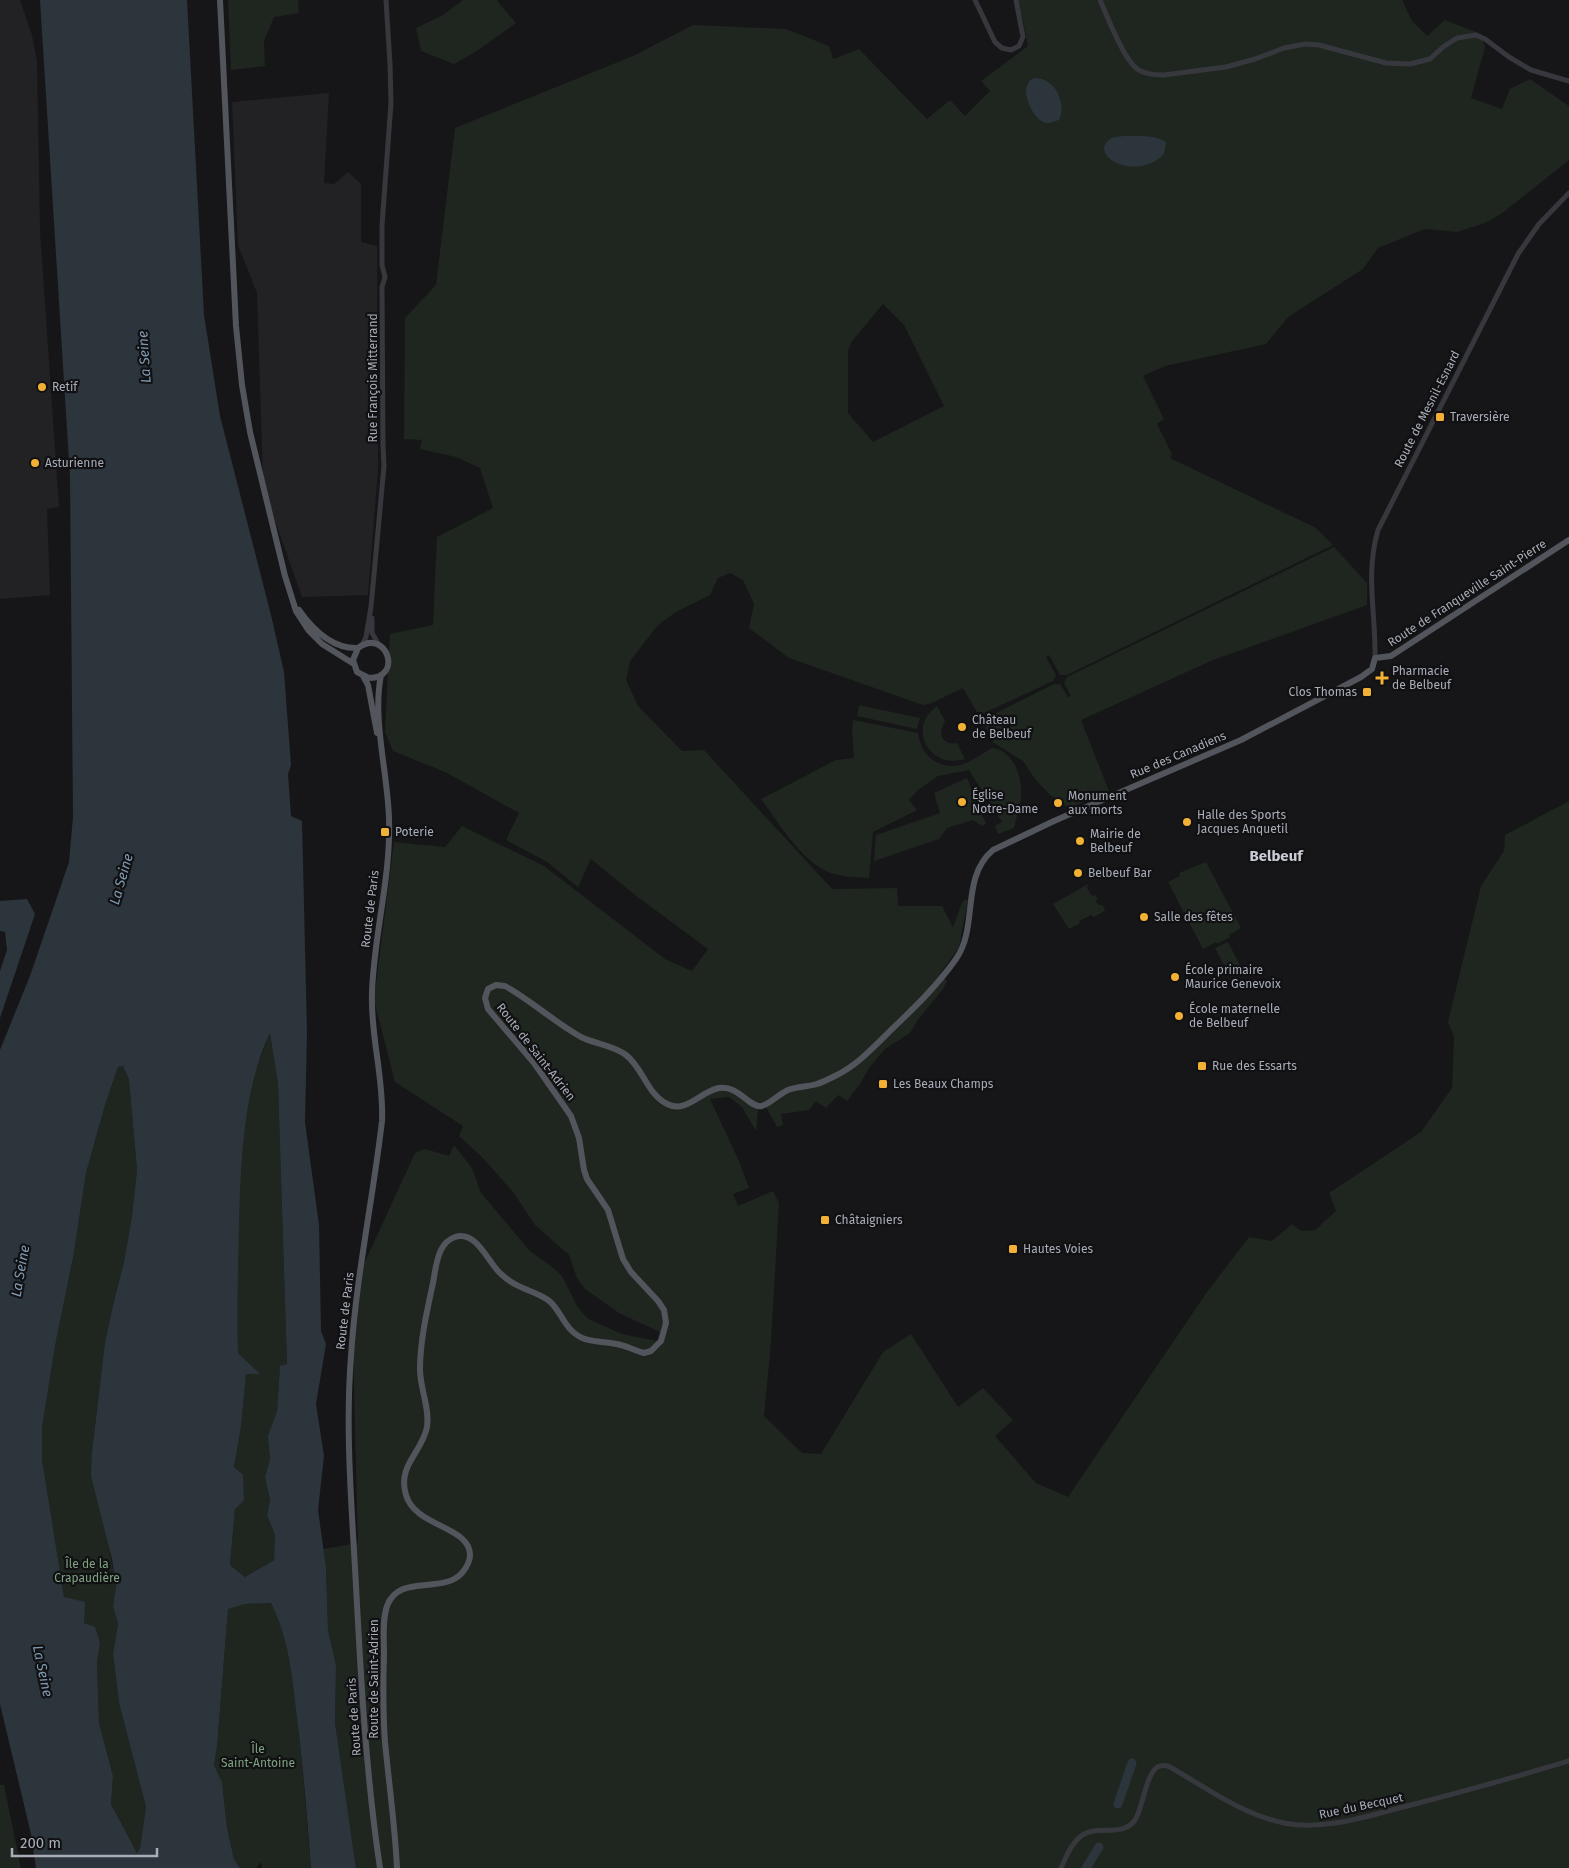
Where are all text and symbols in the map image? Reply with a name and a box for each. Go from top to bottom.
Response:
street label: Rue François Mitterrand [366,313,380,443]
water label: La Seine [134,330,155,384]
street label: Route de Mesnil-Esnard [1391,348,1463,470]
place label: Retif [52,380,78,394]
marker: Retif [36,381,48,393]
place label: Traversière [1450,410,1510,424]
marker: Traversière [1434,411,1446,423]
place label: Asturienne [45,456,104,470]
marker: Asturienne [29,457,41,469]
street label: Route de Franqueville Saint-Pierre [1385,536,1549,650]
place label: Pharmacie de Belbeuf [1392,664,1452,692]
marker: Pharmacie de Belbeuf [1376,672,1388,684]
place label: Clos Thomas [1289,685,1357,699]
marker: Clos Thomas [1361,686,1373,698]
place label: Château de Belbeuf [972,713,1032,741]
marker: Château de Belbeuf [956,721,968,733]
street label: Rue des Canadiens [1128,728,1228,782]
place label: Église Notre-Dame [972,787,1038,816]
place label: Monument aux morts [1068,789,1127,817]
marker: Église Notre-Dame [956,796,968,808]
marker: Monument aux morts [1052,797,1064,809]
place label: Halle des Sports Jacques Anquetil [1197,808,1288,836]
marker: Halle des Sports Jacques Anquetil [1181,816,1193,828]
place label: Poterie [395,825,434,839]
marker: Poterie [379,826,391,838]
place label: Mairie de Belbeuf [1090,827,1141,855]
marker: Mairie de Belbeuf [1074,835,1086,847]
district label: Belbeuf [1249,847,1304,865]
water label: La Seine [106,852,137,907]
place label: Belbeuf Bar [1088,866,1152,880]
marker: Belbeuf Bar [1072,867,1084,879]
street label: Route de Paris [358,869,382,949]
place label: Salle des fêtes [1154,910,1233,924]
marker: Salle des fêtes [1138,911,1150,923]
place label: École primaire Maurice Genevoix [1185,962,1281,991]
marker: École primaire Maurice Genevoix [1169,971,1181,983]
street label: Route de Saint-Adrien [494,1001,578,1103]
place label: École maternelle de Belbeuf [1189,1001,1280,1030]
marker: École maternelle de Belbeuf [1173,1010,1185,1022]
place label: Rue des Essarts [1212,1059,1297,1073]
marker: Rue des Essarts [1196,1060,1208,1072]
place label: Les Beaux Champs [893,1077,994,1091]
marker: Les Beaux Champs [877,1078,889,1090]
place label: Châtaigniers [835,1213,903,1227]
marker: Châtaigniers [819,1214,831,1226]
place label: Hautes Voies [1023,1242,1093,1256]
marker: Hautes Voies [1007,1243,1019,1255]
water label: La Seine [8,1244,33,1298]
street label: Route de Paris [333,1271,357,1351]
park label: Île de la Crapaudière [54,1556,120,1585]
street label: Route de Saint-Adrien [367,1619,381,1739]
water label: La Seine [29,1644,56,1698]
street label: Route de Paris [344,1677,364,1757]
park label: Île Saint-Antoine [221,1741,295,1770]
street label: Rue du Becquet [1318,1790,1405,1822]
scale bar [12,1826,158,1858]
text: 200 m [20,1834,61,1852]

